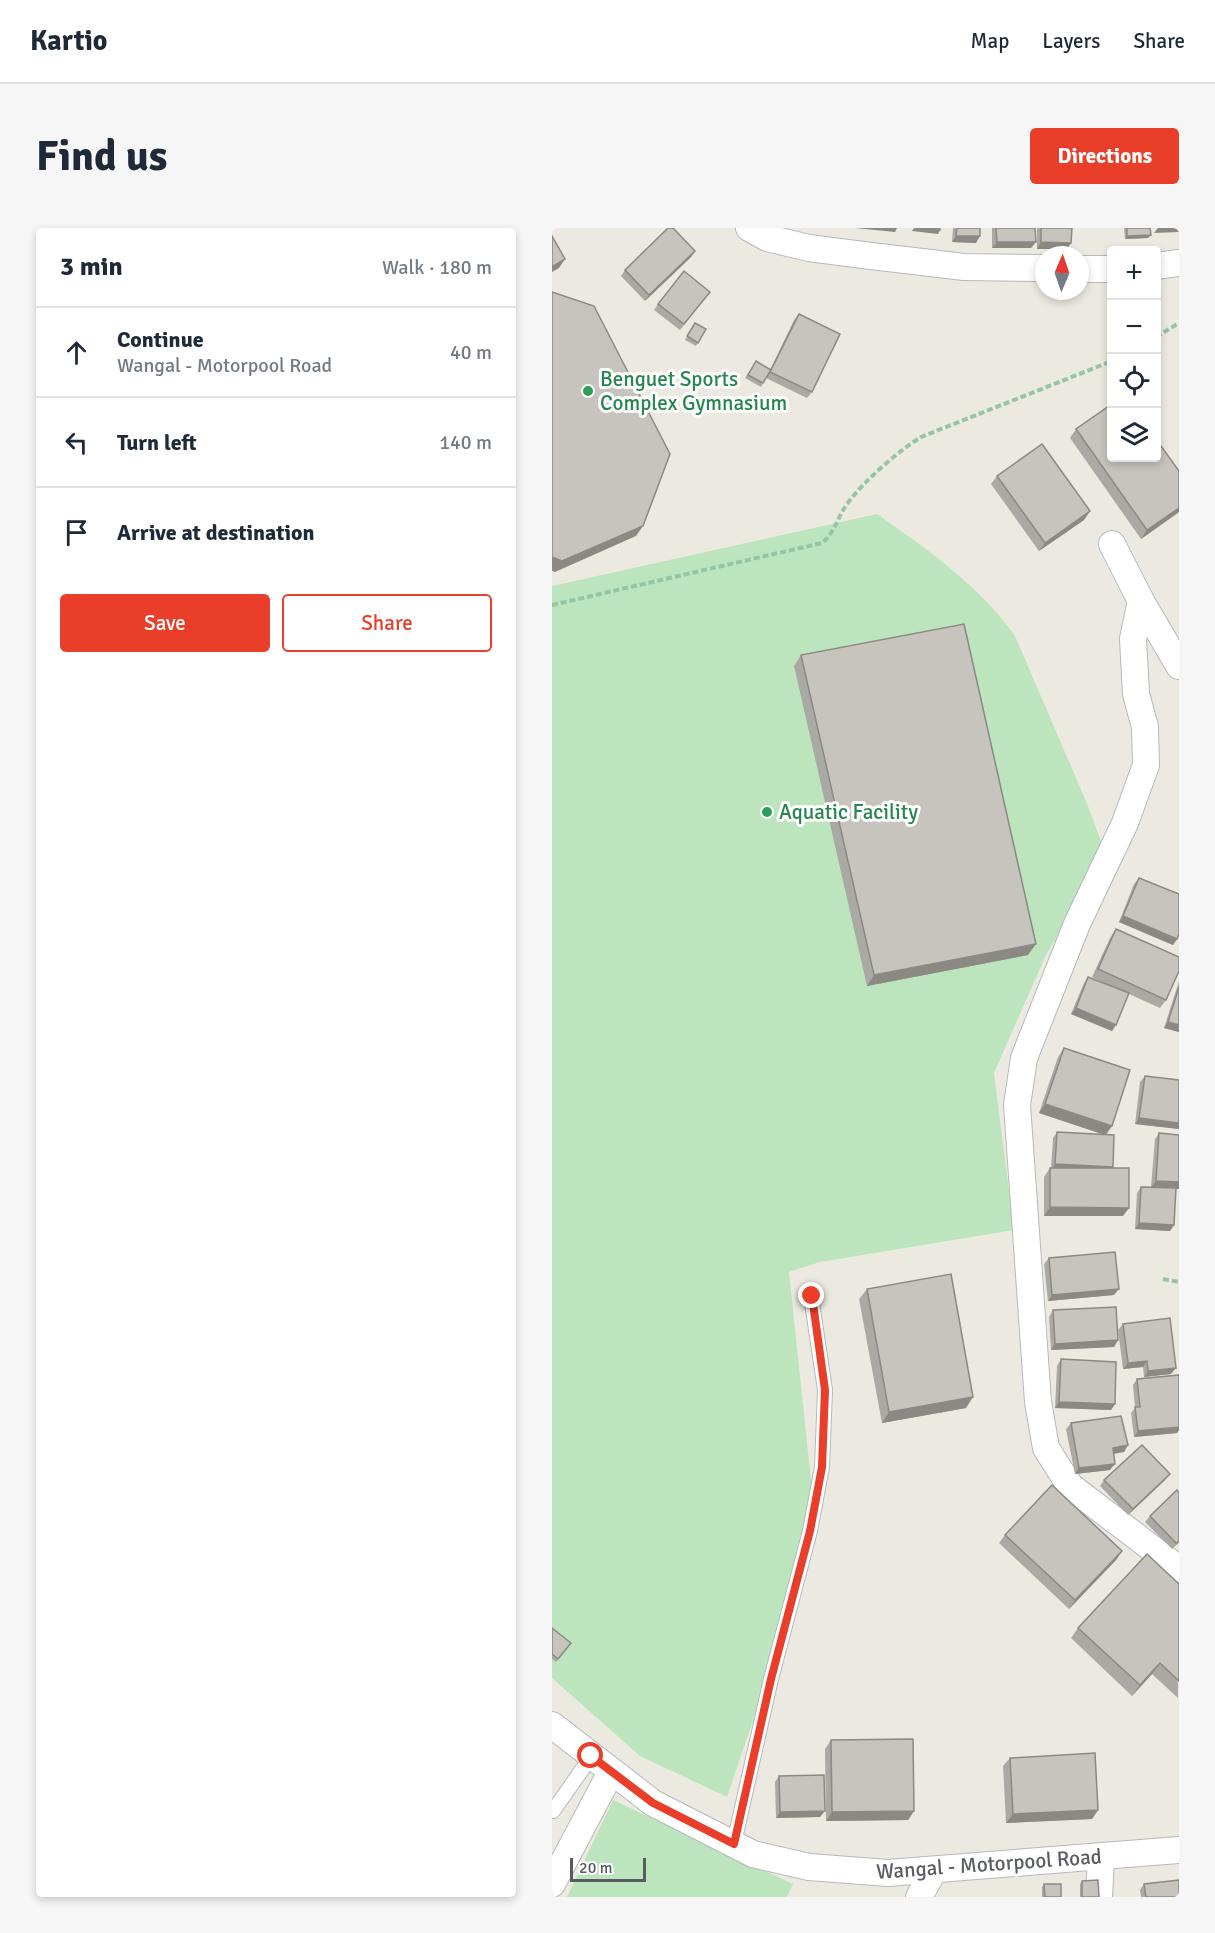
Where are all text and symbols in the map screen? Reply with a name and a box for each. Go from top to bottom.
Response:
text: Kartio [30,24,107,58]
text: Map [971,28,1009,54]
text: Layers [1042,28,1100,54]
text: Share [1133,28,1185,54]
button: Directions [1030,128,1179,184]
text: Find us [36,131,167,182]
north arrow [1035,246,1089,300]
map controls [1107,246,1161,462]
button: + [1107,246,1161,300]
text: 3 min [60,251,123,283]
text: Walk · 180 m [382,255,492,280]
button: − [1107,300,1161,354]
text: Continue [117,326,204,353]
icon: ahead [60,336,93,369]
text: 40 m [450,340,492,365]
text: Wangal - Motorpool Road [117,353,332,378]
button: locate [1107,354,1161,408]
place label: Benguet Sports Complex Gymnasium [600,366,787,416]
marker: Benguet Sports Complex Gymnasium [581,384,595,398]
button: layers [1107,408,1161,462]
icon: left [60,426,93,459]
text: Turn left [117,429,197,456]
text: 140 m [439,430,492,455]
icon: arrive [60,516,93,549]
text: Arrive at destination [117,519,314,546]
button: Save [60,594,270,652]
button: Share [282,594,492,652]
place label: Aquatic Facility [779,799,918,825]
marker: Aquatic Facility [760,805,774,819]
route end [798,1282,824,1308]
route start [577,1742,603,1768]
street label: Wangal - Motorpool Road [875,1843,1103,1885]
scale bar [570,1855,646,1882]
text: 20 m [579,1858,613,1878]

